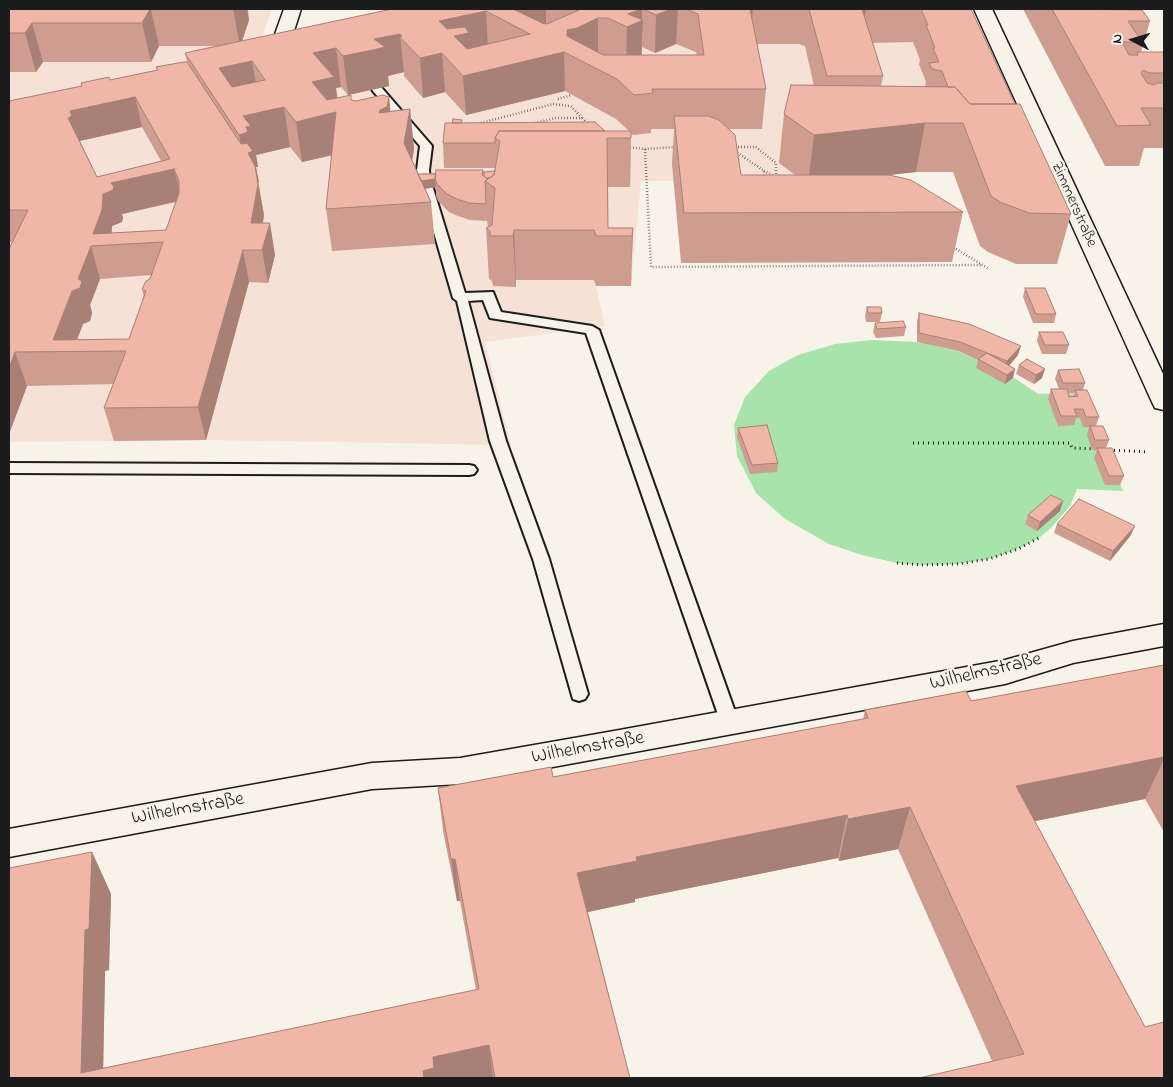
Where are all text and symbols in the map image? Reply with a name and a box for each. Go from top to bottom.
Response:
north arrow [1108,15,1158,65]
text: N [1107,33,1128,44]
street label: Zimmerstraße [1046,159,1100,251]
street label: Wilhelmstraße [928,648,1044,698]
street label: Wilhelmstraße [530,727,646,771]
street label: Wilhelmstraße [130,788,246,832]

